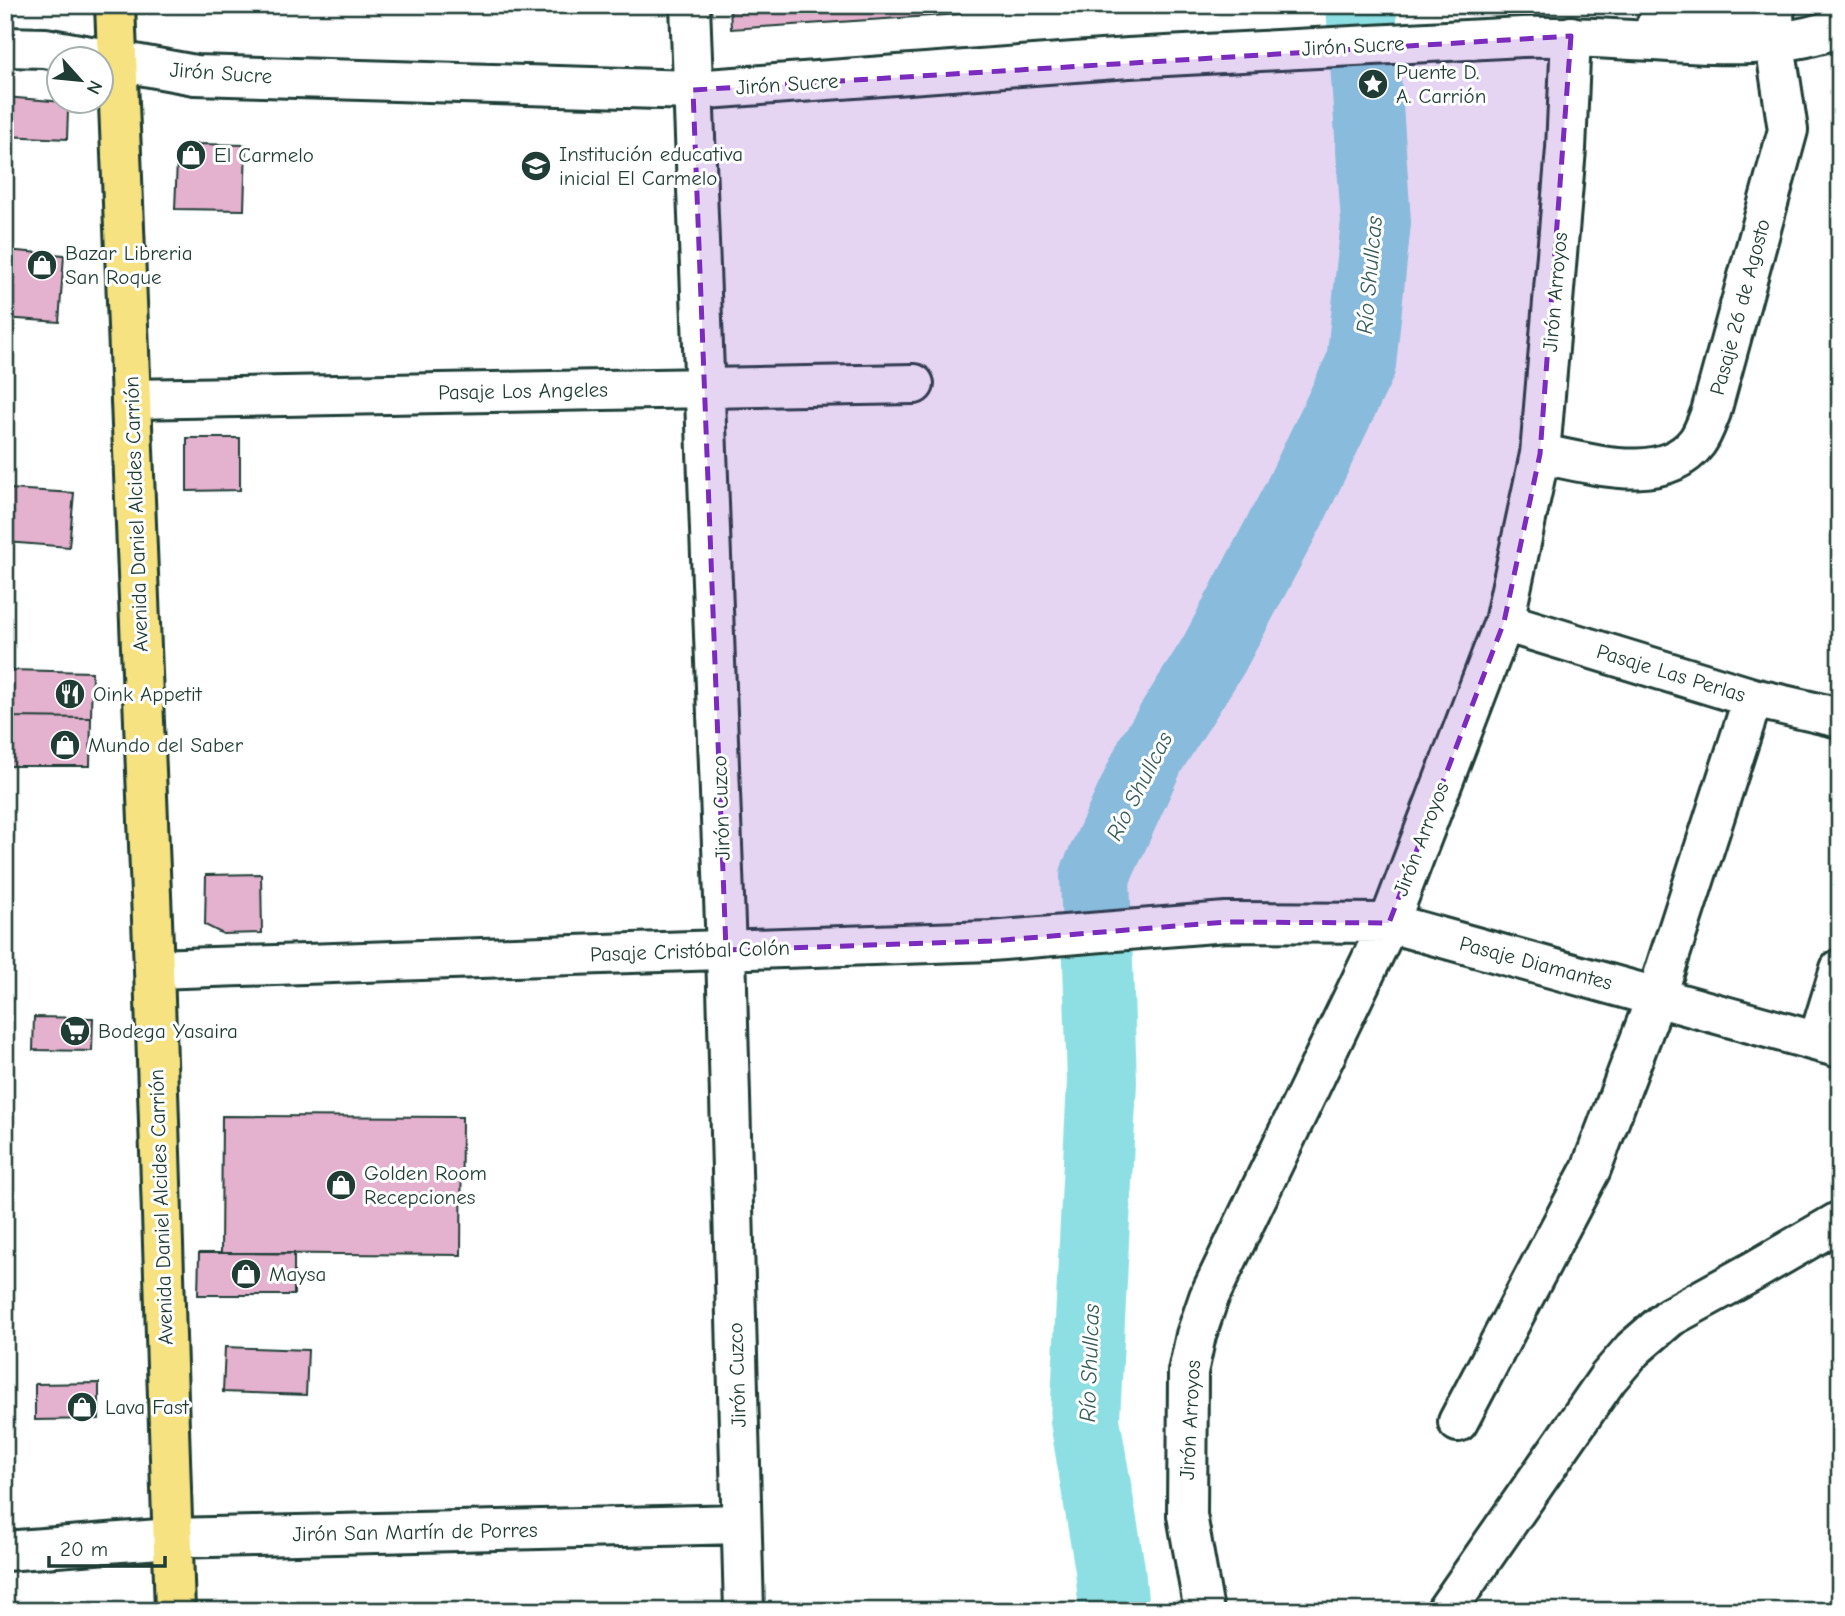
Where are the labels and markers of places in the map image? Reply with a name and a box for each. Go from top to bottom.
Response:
place label: Puente D. A. Carrión [1396,60,1486,108]
place icon: Puente D. A. Carrión [1356,67,1390,101]
shop icon: El Carmelo [174,138,208,172]
place label: Institución educativa inicial El Carmelo [559,142,743,190]
place label: El Carmelo [214,143,314,167]
school or university icon: Institución educativa inicial El Carmelo [519,149,553,183]
place label: Bazar Libreria San Roque [65,241,193,289]
shop icon: Bazar Libreria San Roque [25,248,59,282]
restaurant icon: Oink Appetit [53,677,87,711]
place label: Oink Appetit [93,682,203,706]
shop icon: Mundo del Saber [48,728,82,762]
place label: Mundo del Saber [88,733,244,757]
supermarket icon: Bodega Yasaira [58,1014,92,1048]
place label: Bodega Yasaira [98,1019,238,1043]
place label: Golden Room Recepciones [364,1161,487,1209]
shop icon: Golden Room Recepciones [324,1168,358,1202]
shop icon: Maysa [229,1257,263,1291]
place label: Maysa [269,1262,326,1286]
shop icon: Lava Fast [65,1390,99,1424]
place label: Lava Fast [105,1395,190,1419]

